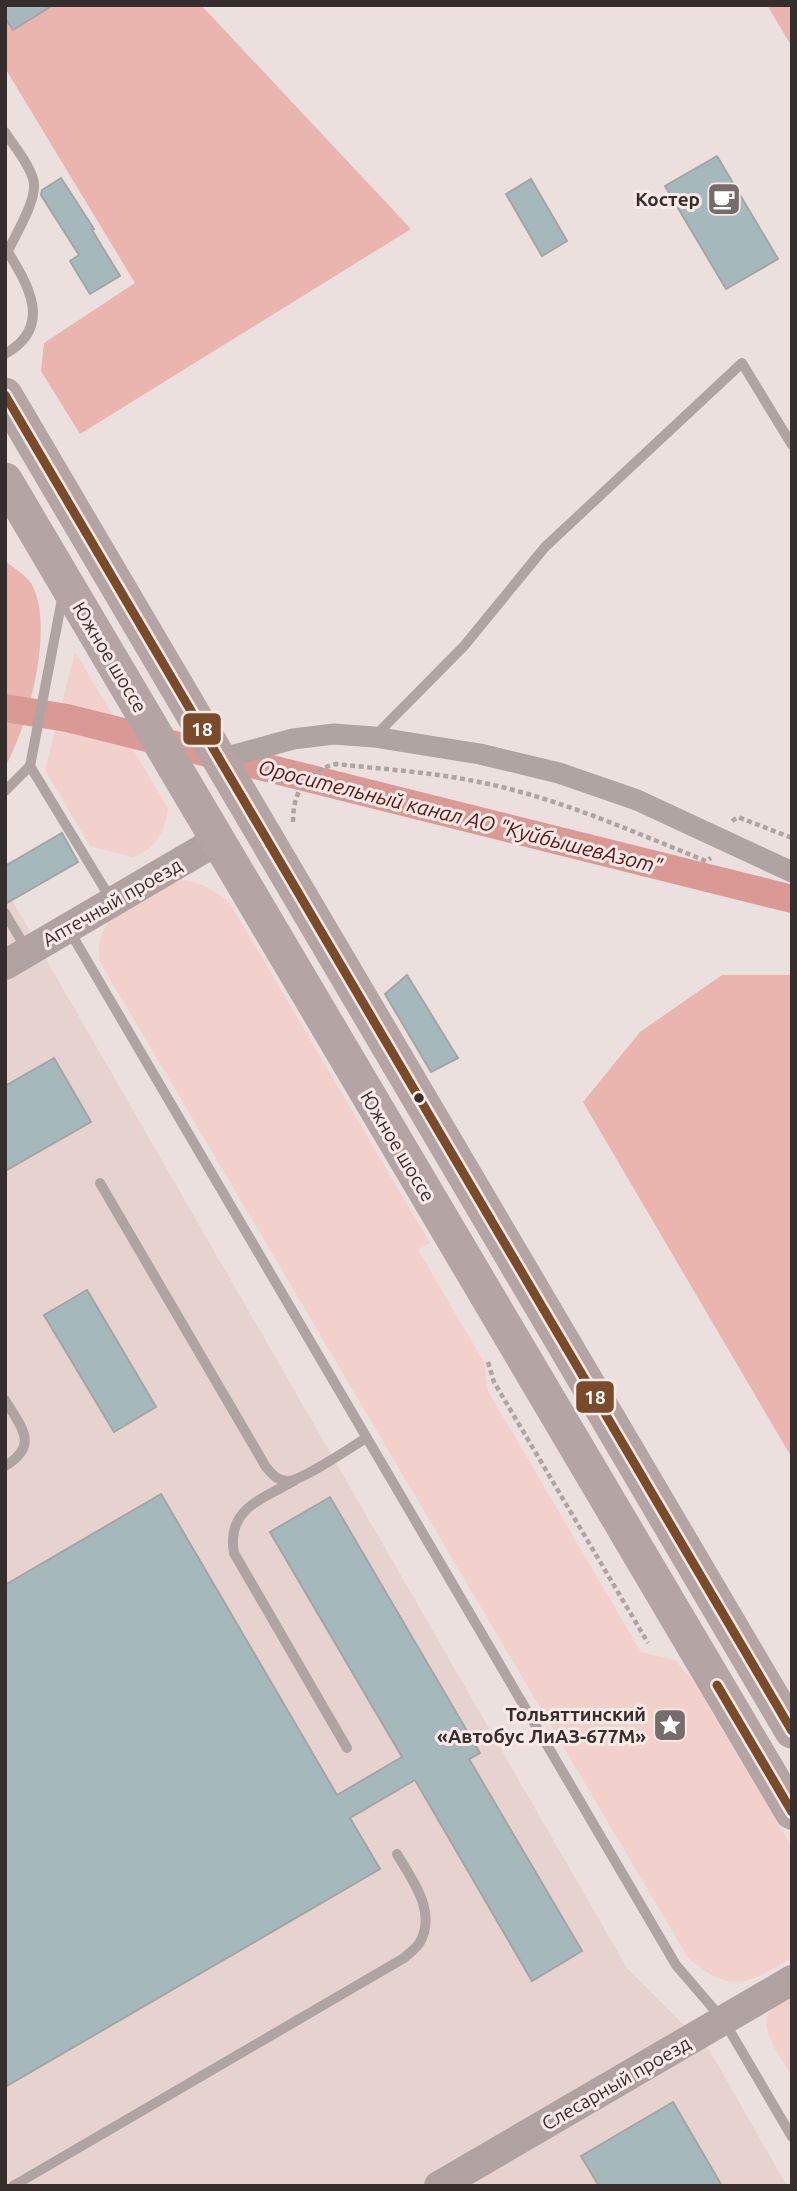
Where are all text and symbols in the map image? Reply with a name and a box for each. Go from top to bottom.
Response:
cafe icon: Костер [705,180,743,218]
place label: Костер [635,188,700,210]
street label: Южное шоссе [68,598,152,716]
line badge: 18 [182,712,222,746]
text: 18 [191,718,213,740]
water label: Оросительный канал АО "КуйбышевАзот" [256,754,665,878]
street label: Аптечный проезд [39,853,185,951]
street label: Южное шоссе [356,1087,440,1205]
unlabelled marker [412,1091,426,1105]
line badge: 18 [575,1380,615,1414]
text: 18 [584,1386,606,1408]
place label: Тольяттинский «Автобус ЛиАЗ-677М» [437,1703,646,1747]
place icon: Тольяттинский «Автобус ЛиАЗ-677М» [651,1706,689,1744]
street label: Слесарный проезд [538,2031,694,2135]

